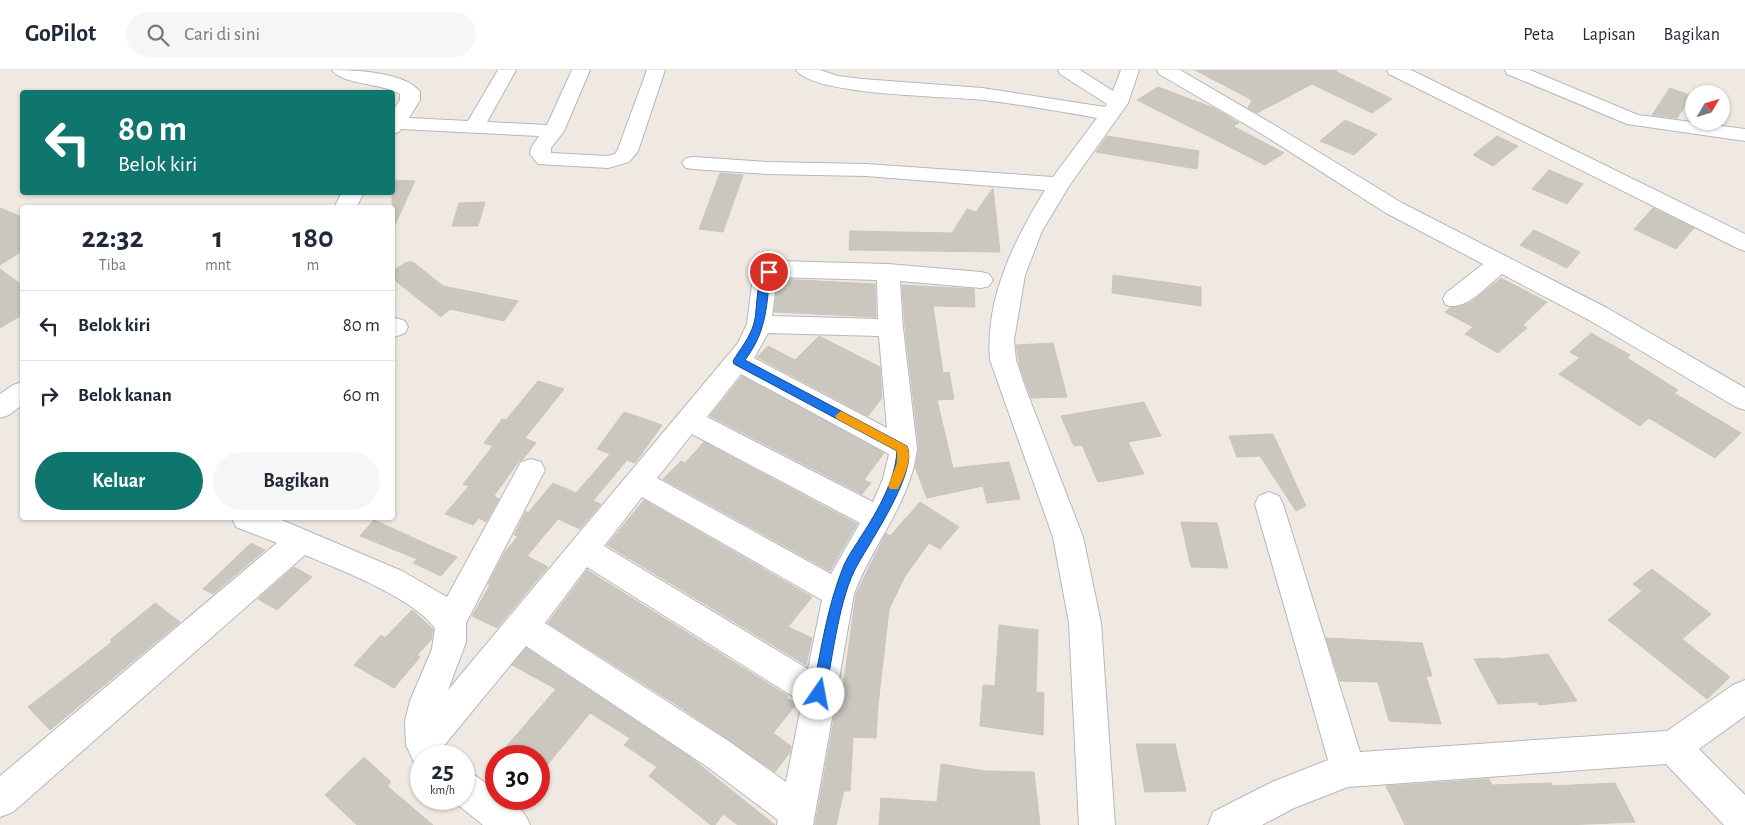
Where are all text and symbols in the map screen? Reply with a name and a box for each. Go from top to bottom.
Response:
search box [126,12,476,57]
icon: search [144,21,172,49]
text: GoPilot [25,22,96,46]
text: Cari di sini [184,25,260,44]
text: Peta [1523,26,1554,44]
text: Lapisan [1582,26,1636,44]
text: Bagikan [1664,26,1720,44]
north arrow [1685,85,1730,130]
map controls [1685,85,1730,130]
icon: left [35,110,100,175]
text: 80 m [118,112,187,147]
text: Belok kiri [118,153,197,175]
text: 22:32 [81,223,144,253]
text: 1 [213,223,223,253]
text: 180 [292,223,334,253]
pin [748,251,790,293]
text: Tiba [99,257,126,273]
text: mnt [205,257,231,273]
text: m [307,257,319,273]
icon: arrive [755,258,783,286]
icon: left [35,312,63,340]
text: Belok kiri [78,316,150,335]
text: 80 m [343,316,380,335]
icon: right [35,382,63,410]
text: Belok kanan [78,386,172,405]
text: 60 m [343,386,380,405]
button: Keluar [35,452,203,510]
button: Bagikan [213,452,380,510]
position arrow [792,667,844,719]
speed limit sign: 30 [485,745,550,810]
text: 25 [431,759,454,784]
text: km/h [430,784,455,796]

